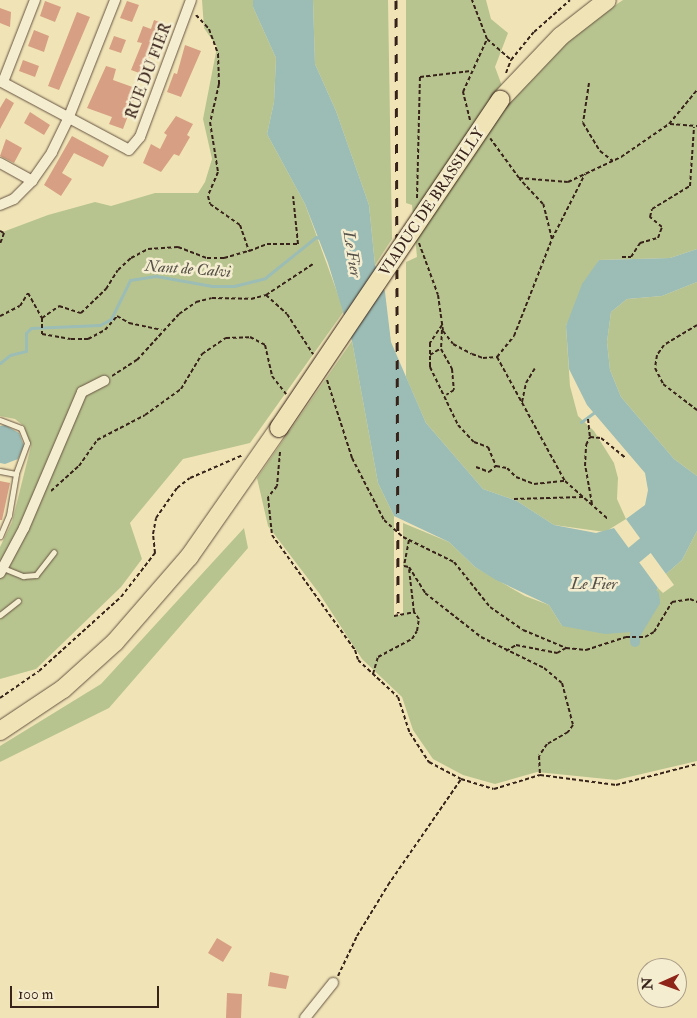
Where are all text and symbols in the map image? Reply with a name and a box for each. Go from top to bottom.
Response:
street label: RUE DU FIER [122,20,176,122]
street label: VIADUC DE BRASSILLY [376,124,488,280]
water label: Le Fier [339,229,365,279]
water label: Nant de Calvi [145,256,231,282]
water label: Le Fier [571,574,617,594]
north arrow [637,958,687,1008]
scale bar [12,976,161,1008]
text: N [639,977,656,990]
text: 100 m [18,985,53,1004]

